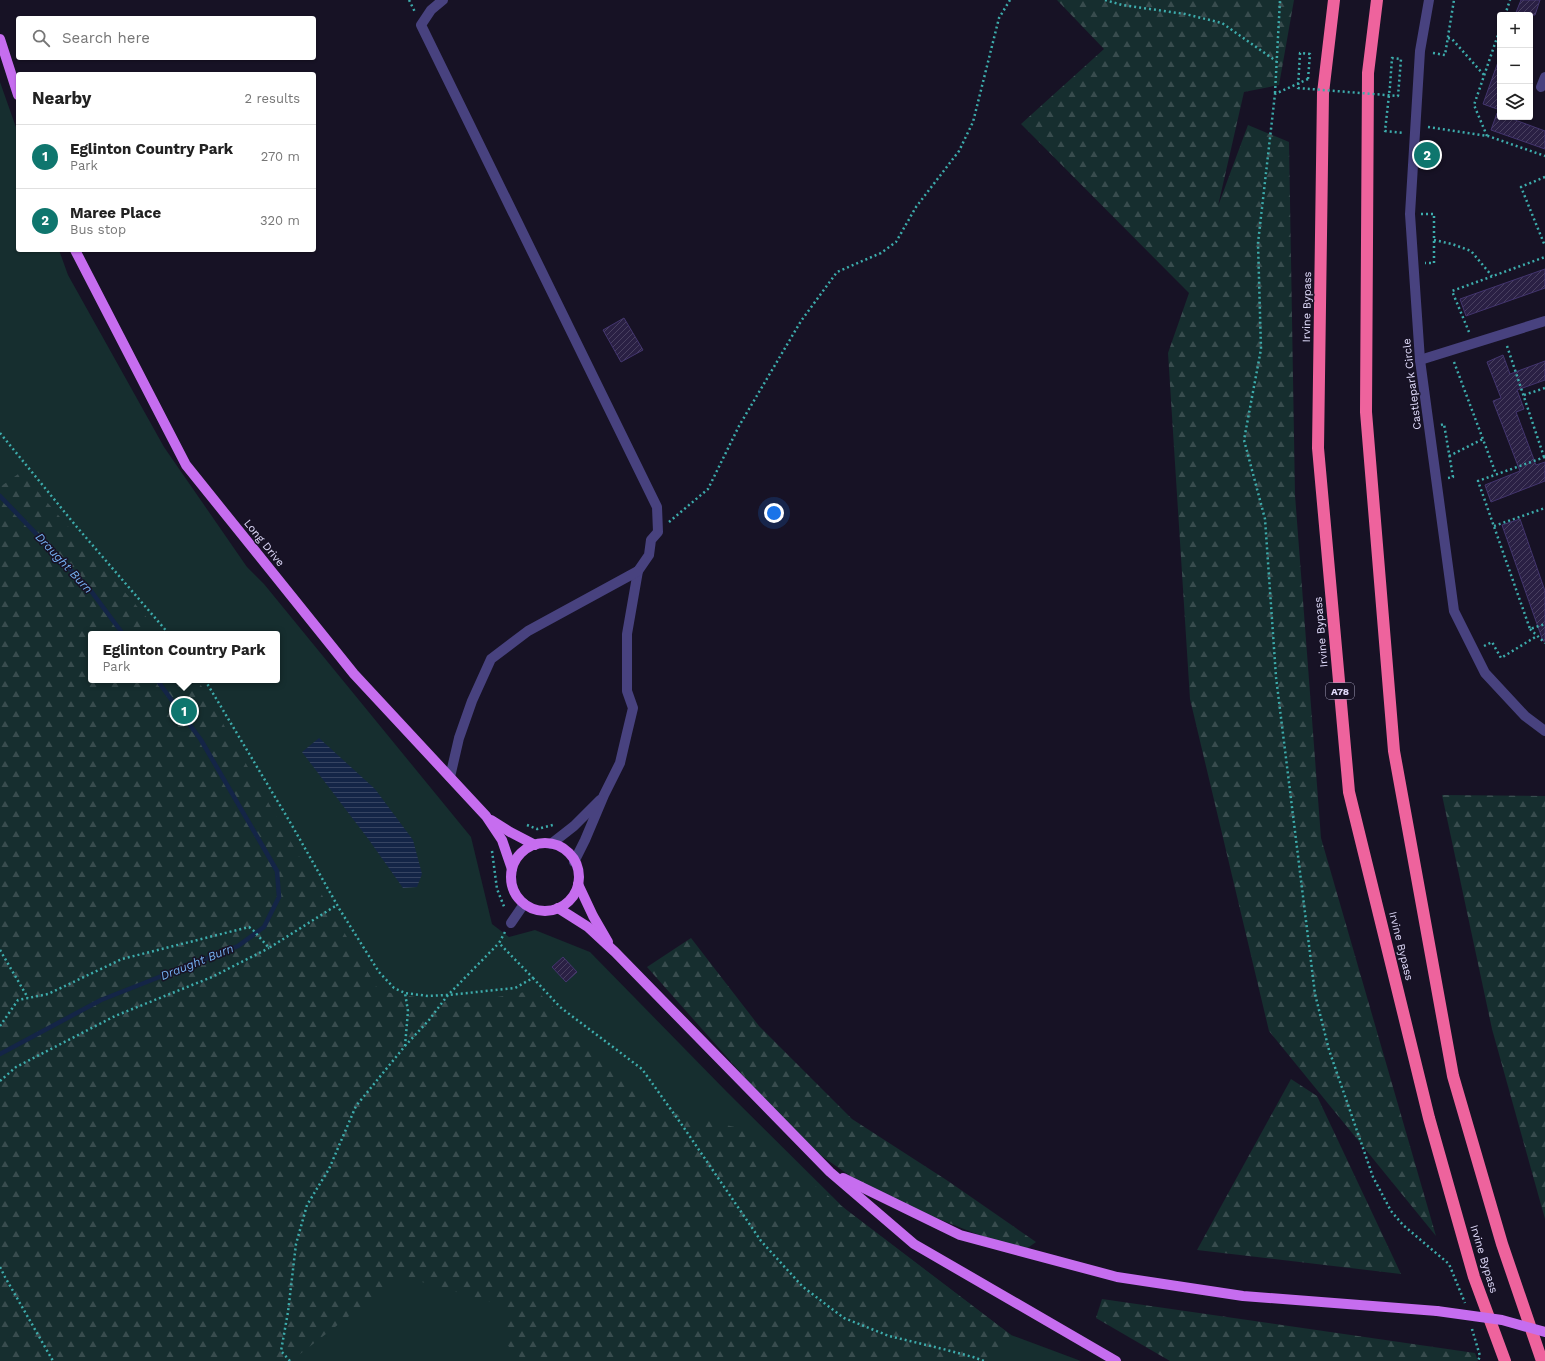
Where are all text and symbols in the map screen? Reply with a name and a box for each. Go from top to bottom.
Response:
map controls [1497,12,1533,120]
button: + [1497,12,1533,48]
search box [16,16,316,60]
icon: search [30,27,52,49]
text: Search here [62,29,150,47]
button: − [1497,48,1533,84]
button: layers [1497,84,1533,120]
text: Nearby [32,88,91,108]
text: 2 results [245,91,300,106]
text: Eglinton Country Park [70,140,233,158]
pin: 2 [1414,140,1440,170]
text: 1 [42,149,48,164]
text: 270 m [261,149,300,164]
text: Park [70,158,98,173]
text: Maree Place [70,204,161,222]
text: 2 [41,213,49,228]
text: 320 m [260,213,300,228]
text: Bus stop [70,222,126,237]
street label: Irvine Bypass [1300,271,1314,343]
street label: Castlepark Circle [1400,338,1424,430]
your location [764,503,784,523]
street label: Long Drive [241,517,287,569]
water label: Draught Burn [32,530,96,596]
street label: Irvine Bypass [1311,596,1331,668]
popup [88,631,280,683]
text: Eglinton Country Park [102,641,266,659]
text: Park [102,659,130,674]
road number: A78 [1326,683,1354,699]
pin: 1 [171,696,197,726]
street label: Irvine Bypass [1386,910,1416,982]
water label: Draught Burn [158,941,236,983]
street label: Irvine Bypass [1467,1223,1501,1295]

